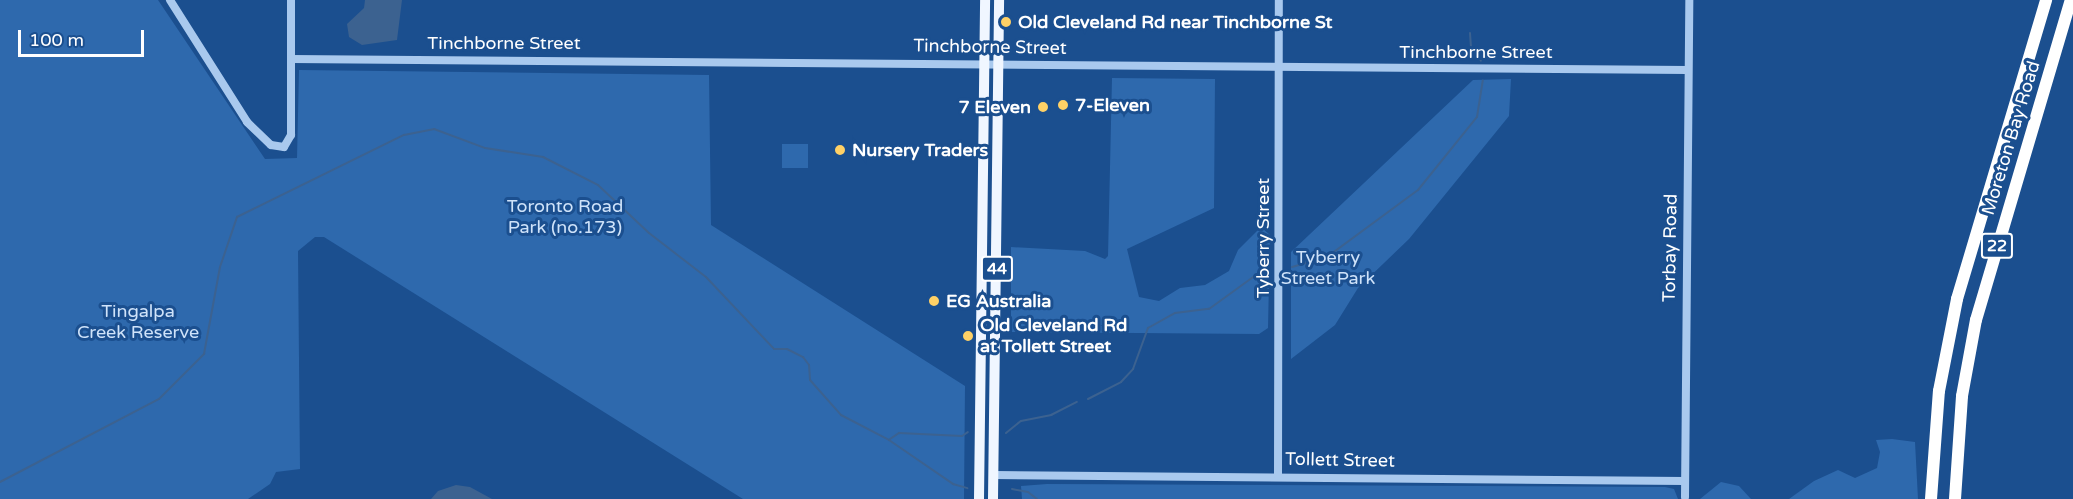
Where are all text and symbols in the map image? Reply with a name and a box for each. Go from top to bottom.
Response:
place label: Old Cleveland Rd near Tinchborne St [1018,11,1332,33]
marker: Old Cleveland Rd near Tinchborne St [999,15,1013,29]
scale bar [21,18,147,56]
text: 100 m [29,29,84,51]
street label: Tinchborne Street [427,32,581,54]
street label: Tinchborne Street [913,35,1067,59]
street label: Tinchborne Street [1399,41,1553,63]
street label: Moreton Bay Road [1977,58,2045,218]
place label: 7-Eleven [1075,94,1150,116]
place label: 7 Eleven [958,96,1031,118]
marker: 7-Eleven [1056,98,1070,112]
marker: 7 Eleven [1036,100,1050,114]
place label: Nursery Traders [852,139,988,161]
marker: Nursery Traders [833,143,847,157]
street label: Tyberry Street [1252,178,1274,298]
street label: Torbay Road [1658,194,1682,302]
park label: Toronto Road Park (no.173) [507,196,623,238]
road number: 22 [1980,233,2014,259]
park label: Tyberry Street Park [1281,247,1375,290]
road number: 44 [980,256,1014,282]
place label: EG Australia [946,290,1051,312]
marker: EG Australia [927,294,941,308]
park label: Tingalpa Creek Reserve [77,301,199,344]
place label: Old Cleveland Rd at Tollett Street [980,315,1127,358]
marker: Old Cleveland Rd at Tollett Street [961,329,975,343]
street label: Tollett Street [1285,448,1395,472]

